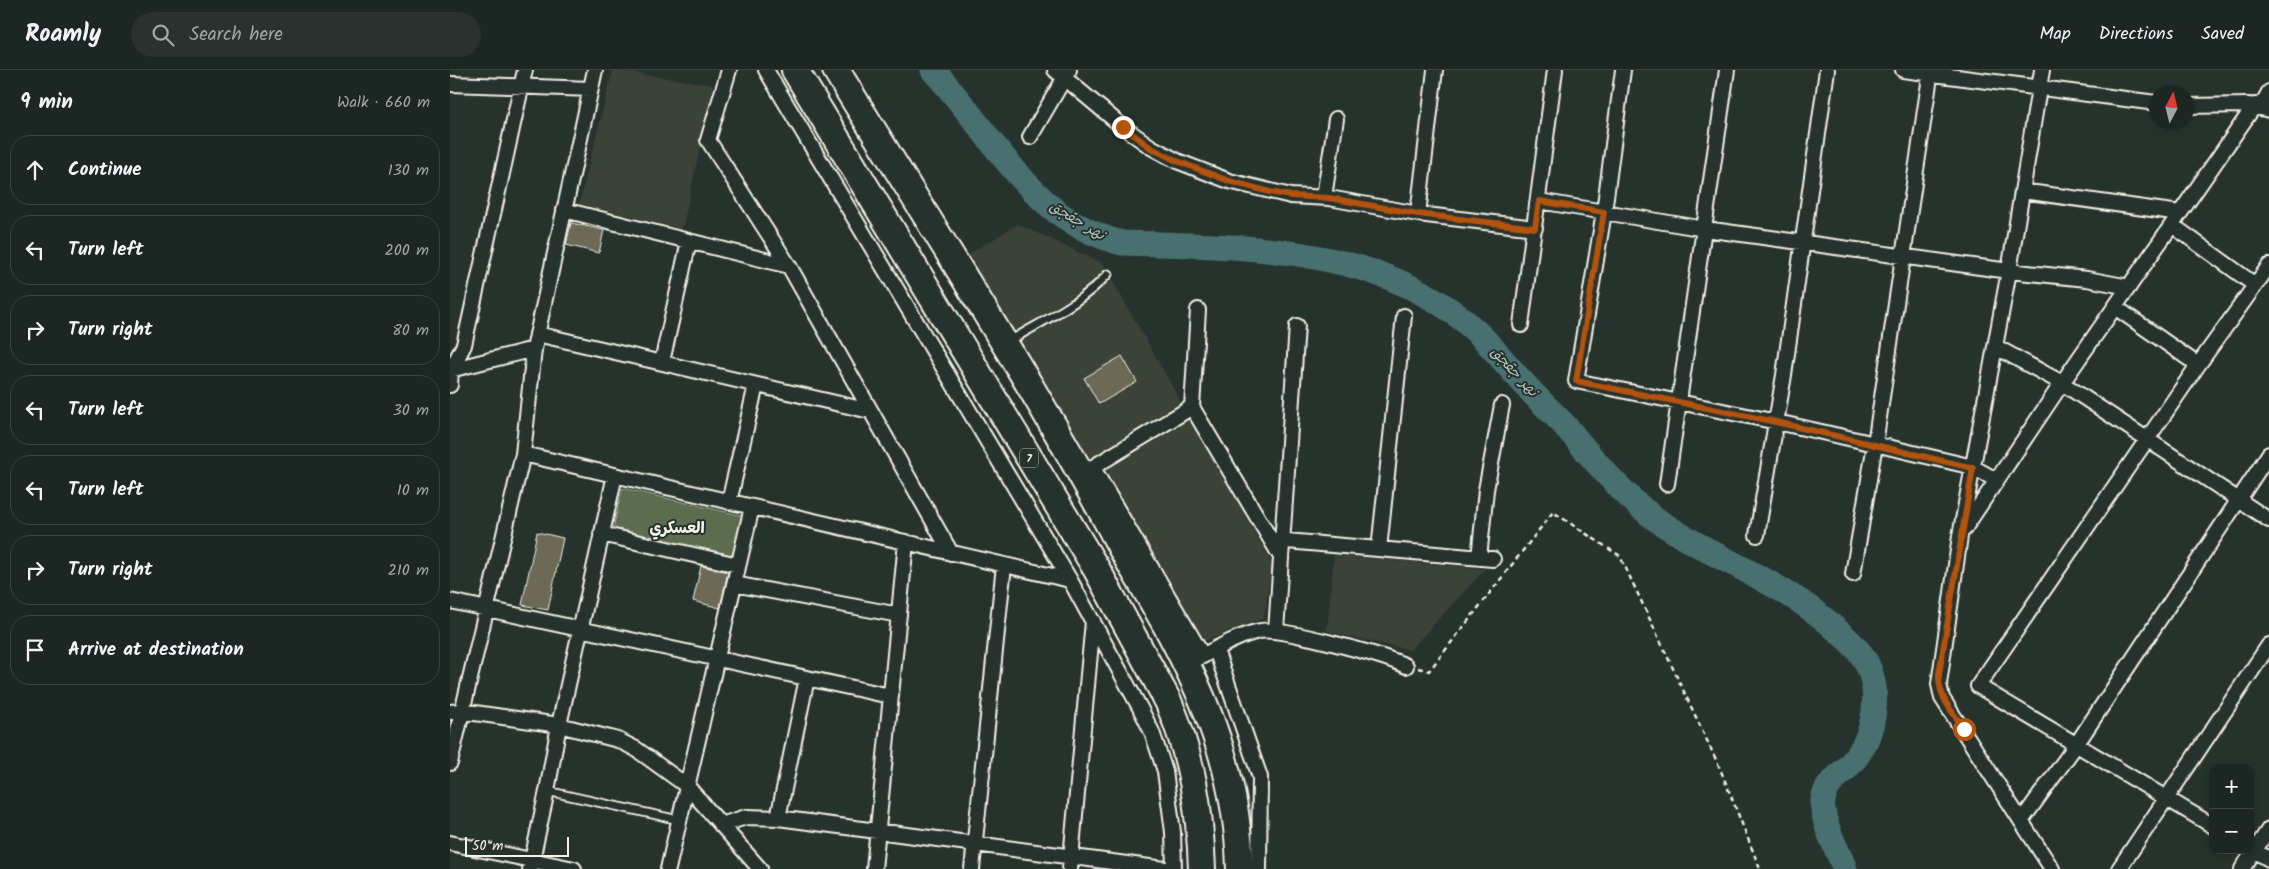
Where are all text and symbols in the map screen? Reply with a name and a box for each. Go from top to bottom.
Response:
search box [131,12,481,57]
text: Roamly [25,15,101,54]
text: Search here [189,20,283,50]
text: Map [2039,20,2071,49]
text: Directions [2099,20,2173,49]
text: Saved [2201,20,2244,49]
icon: search [149,21,177,49]
north arrow [2149,85,2194,130]
text: 9 min [20,86,73,119]
text: Walk · 660 m [337,90,430,115]
route end [1112,116,1135,139]
text: Continue [68,155,141,185]
icon: ahead [21,156,49,184]
text: 130 m [388,158,429,183]
water label: نهر جقجق [1044,195,1111,248]
text: Turn left [68,235,143,265]
icon: left [21,236,49,264]
text: 200 m [385,238,429,263]
text: Turn right [68,315,153,345]
icon: right [21,316,49,344]
text: 80 m [392,318,429,343]
water label: نهر جقجق [1484,341,1545,404]
text: Turn left [68,395,143,425]
icon: left [21,396,49,424]
text: 30 m [393,398,429,423]
road number: 7 [1020,448,1038,468]
text: Turn left [68,475,143,505]
icon: left [21,476,49,504]
text: 10 m [397,478,429,503]
district label: العسكري [649,516,705,541]
text: Turn right [68,555,153,585]
icon: right [21,556,49,584]
text: 210 m [388,558,429,583]
text: Arrive at destination [68,635,244,665]
icon: arrive [21,636,49,664]
route start [1953,718,1976,741]
map controls [2209,764,2254,854]
button: + [2209,764,2254,809]
button: − [2209,809,2254,854]
scale bar [465,834,569,857]
text: 50 m [472,835,503,857]

